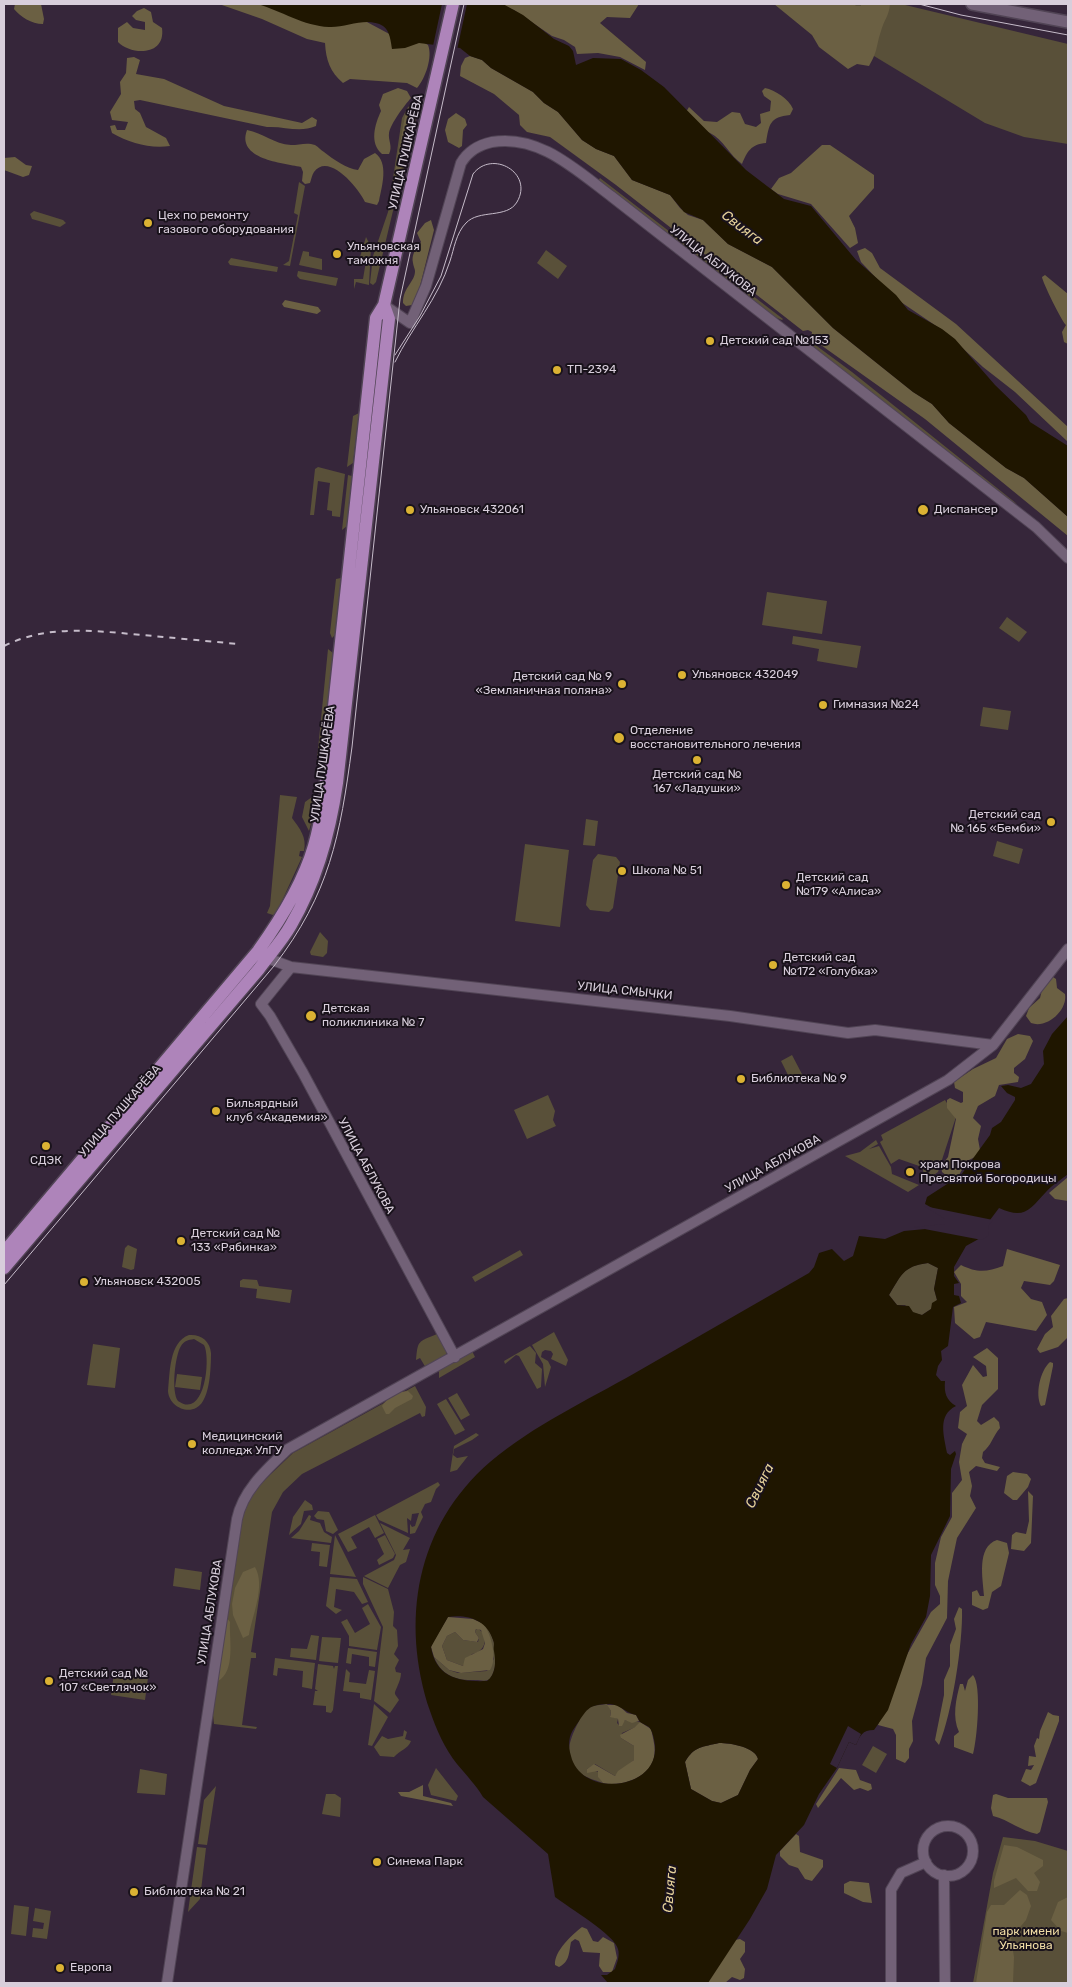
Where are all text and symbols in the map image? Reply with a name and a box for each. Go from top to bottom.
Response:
street label: УЛИЦА ПУШКАРЁВА [386,93,426,211]
water label: Свияга [718,207,766,249]
place label: Цех по ремонту газового оборудования [158,209,294,237]
marker: Цех по ремонту газового оборудования [142,217,154,229]
street label: УЛИЦА АБЛУКОВА [667,223,759,299]
place label: Ульяновская таможня [347,240,420,268]
marker: Ульяновская таможня [331,248,343,260]
place label: Детский сад №153 [720,334,829,348]
marker: Детский сад №153 [704,335,716,347]
place label: ТП-2394 [567,363,616,377]
marker: ТП-2394 [551,364,563,376]
place label: Ульяновск 432061 [420,503,524,517]
marker: Диспансер [916,503,930,517]
place label: Диспансер [934,503,998,517]
marker: Ульяновск 432061 [404,504,416,516]
place label: Ульяновск 432049 [692,668,798,682]
marker: Ульяновск 432049 [676,669,688,681]
place label: Детский сад № 9 «Земляничная поляна» [476,670,612,698]
marker: Детский сад № 9 «Земляничная поляна» [616,678,628,690]
place label: Гимназия №24 [833,698,919,712]
marker: Гимназия №24 [817,699,829,711]
street label: УЛИЦА ПУШКАРЁВА [308,705,338,823]
place label: Отделение восстановительного лечения [630,724,801,752]
marker: Отделение восстановительного лечения [612,731,626,745]
marker: Детский сад № 167 «Ладушки» [691,754,703,766]
place label: Детский сад № 167 «Ладушки» [652,768,742,796]
place label: Детский сад № 165 «Бемби» [950,808,1041,836]
marker: Детский сад № 165 «Бемби» [1045,816,1057,828]
place label: Школа № 51 [632,864,702,878]
marker: Школа № 51 [616,865,628,877]
place label: Детский сад №179 «Алиса» [796,871,881,899]
marker: Детский сад №179 «Алиса» [780,879,792,891]
place label: Детский сад №172 «Голубка» [783,951,878,979]
marker: Детский сад №172 «Голубка» [767,959,779,971]
street label: УЛИЦА СМЫЧКИ [577,979,673,1003]
place label: Детская поликлиника № 7 [322,1002,424,1030]
marker: Детская поликлиника № 7 [304,1009,318,1023]
street label: УЛИЦА ПУШКАРЁВА [76,1062,164,1160]
place label: Библиотека № 9 [751,1072,847,1086]
marker: Библиотека № 9 [735,1073,747,1085]
place label: Бильярдный клуб «Академия» [226,1097,328,1125]
marker: Бильярдный клуб «Академия» [210,1105,222,1117]
street label: УЛИЦА АБЛУКОВА [335,1116,397,1216]
street label: УЛИЦА АБЛУКОВА [723,1132,823,1196]
marker: СДЭК [40,1140,52,1152]
place label: СДЭК [30,1154,62,1168]
place label: храм Покрова Пресвятой Богородицы [920,1158,1057,1186]
marker: храм Покрова Пресвятой Богородицы [904,1166,916,1178]
place label: Детский сад № 133 «Рябинка» [191,1227,280,1255]
marker: Детский сад № 133 «Рябинка» [175,1235,187,1247]
place label: Ульяновск 432005 [94,1275,201,1289]
marker: Ульяновск 432005 [78,1276,90,1288]
place label: Медицинский колледж УлГУ [202,1430,282,1458]
marker: Медицинский колледж УлГУ [186,1438,198,1450]
water label: Свияга [742,1461,778,1511]
street label: УЛИЦА АБЛУКОВА [195,1558,225,1666]
place label: Детский сад № 107 «Светлячок» [59,1667,156,1695]
marker: Детский сад № 107 «Светлячок» [43,1675,55,1687]
place label: Синема Парк [387,1855,463,1869]
marker: Синема Парк [371,1856,383,1868]
water label: Свияга [660,1865,680,1913]
place label: Библиотека № 21 [144,1885,245,1899]
marker: Библиотека № 21 [128,1886,140,1898]
park label: парк имени Ульянова [992,1925,1060,1953]
place label: Европа [70,1961,112,1975]
marker: Европа [54,1962,66,1974]

